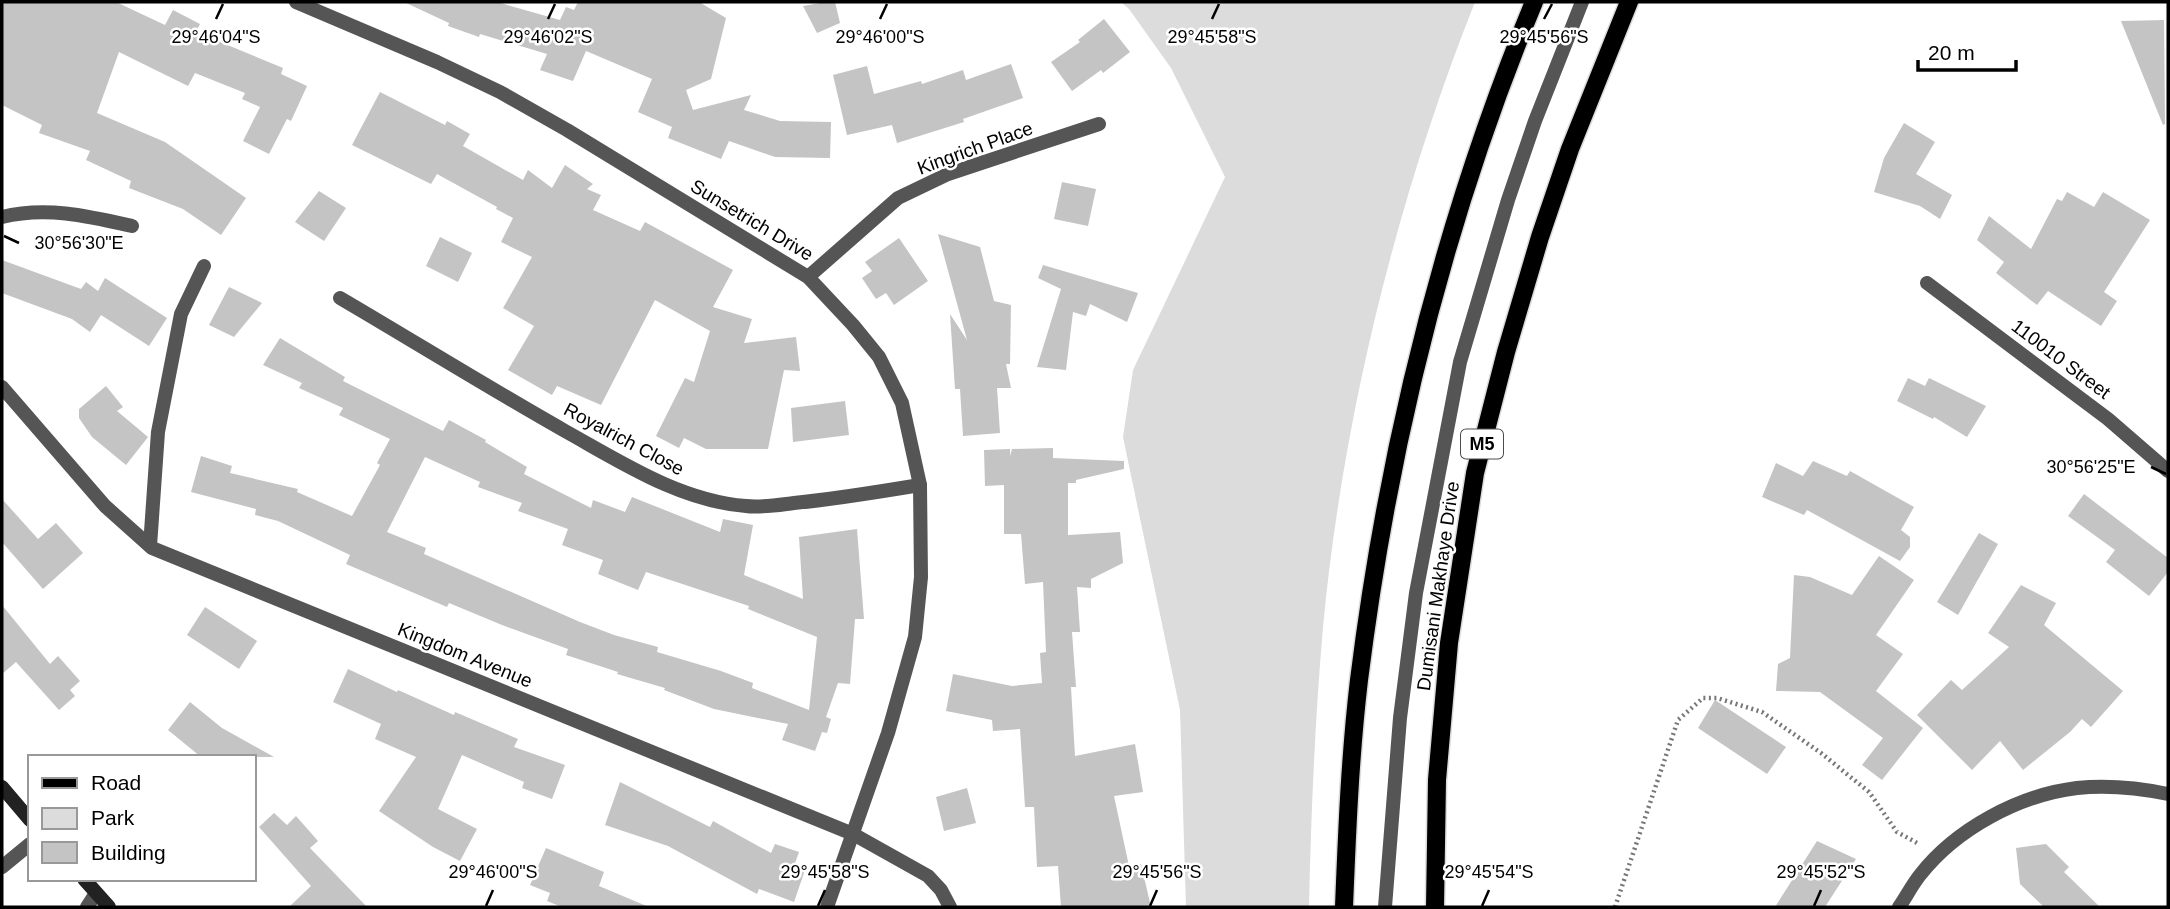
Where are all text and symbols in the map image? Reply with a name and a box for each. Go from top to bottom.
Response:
text: 29°46'04"S [171,27,261,47]
text: 29°46'02"S [503,27,593,47]
text: 29°46'00"S [835,27,925,47]
text: 29°45'58"S [1167,27,1257,47]
text: 29°45'56"S [1499,27,1589,47]
scale bar [1918,28,2016,72]
text: 20 m [1928,41,1975,64]
street label: Kingrich Place [914,117,1036,179]
street label: Sunsetrich Drive [687,175,817,265]
text: 30°56'30"E [34,233,124,253]
street label: 110010 Street [2008,315,2115,403]
street label: Royalrich Close [560,398,688,480]
road number: M5 [1461,430,1503,458]
text: 30°56'25"E [2046,457,2136,477]
street label: Dumisani Makhaye Drive [1413,480,1463,692]
street label: Kingdom Avenue [395,618,535,692]
legend [28,755,256,881]
text: Road [91,771,141,794]
text: Park [91,806,135,829]
text: Building [91,841,166,864]
text: 29°46'00"S [448,862,538,882]
text: 29°45'58"S [780,862,870,882]
text: 29°45'56"S [1112,862,1202,882]
text: 29°45'54"S [1444,862,1534,882]
text: 29°45'52"S [1776,862,1866,882]

